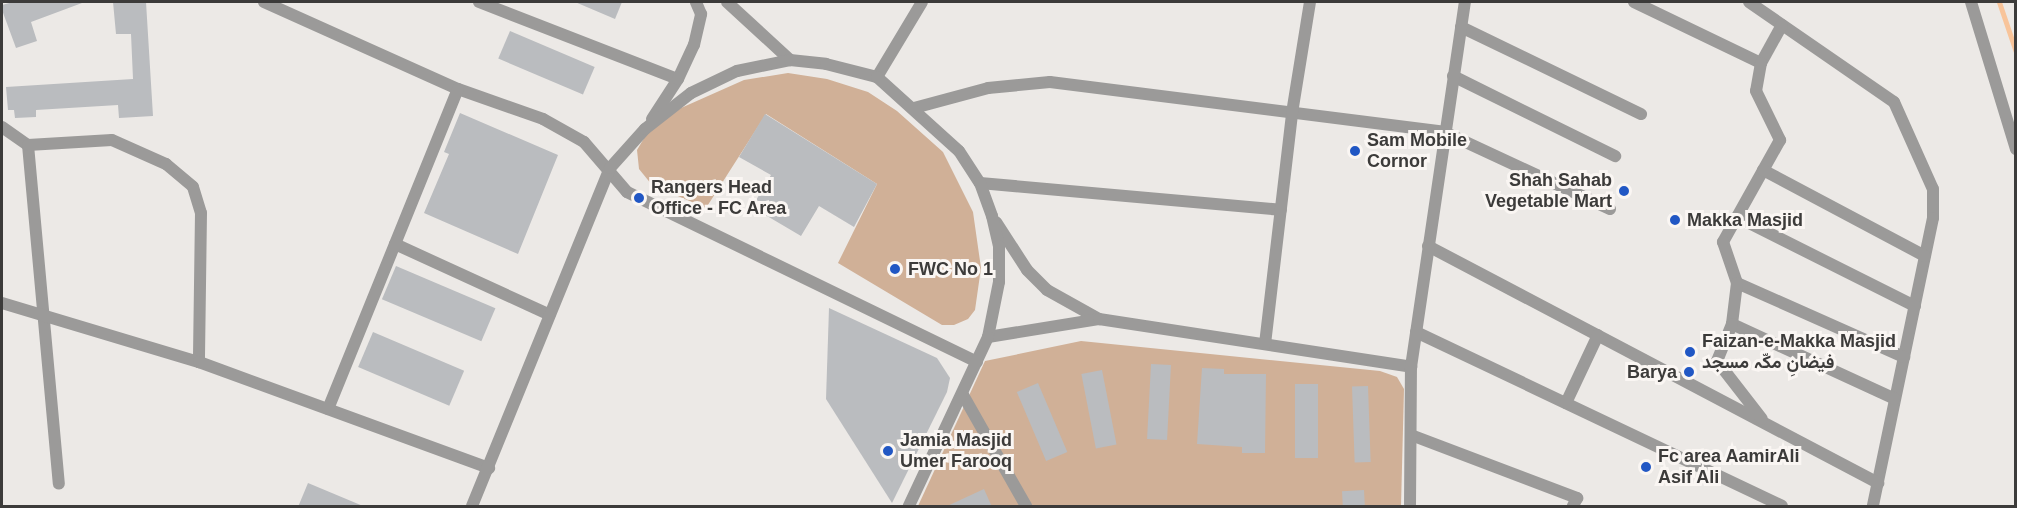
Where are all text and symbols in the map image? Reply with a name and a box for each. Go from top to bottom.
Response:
place label: Sam Mobile Cornor [1367,130,1467,172]
marker: Sam Mobile Cornor [1348,144,1362,158]
place label: Shah Sahab Vegetable Mart [1485,170,1612,213]
place label: Rangers Head Office - FC Area [651,177,787,219]
marker: Shah Sahab Vegetable Mart [1617,184,1631,198]
marker: Rangers Head Office - FC Area [632,191,646,205]
place label: Makka Masjid [1687,209,1803,231]
marker: Makka Masjid [1668,213,1682,227]
place label: FWC No 1 [908,258,993,280]
marker: FWC No 1 [886,260,904,278]
place label: Faizan-e-Makka Masjid فیضانِ مکّہ مسجد [1702,331,1896,374]
marker: Faizan-e-Makka Masjid فیضانِ مکّہ مسجد [1683,345,1697,359]
place label: Barya [1627,361,1677,383]
marker: Barya [1682,365,1696,379]
place label: Jamia Masjid Umer Farooq [900,430,1012,472]
marker: Jamia Masjid Umer Farooq [881,444,895,458]
place label: Fc area AamirAli Asif Ali [1658,446,1800,488]
marker: Fc area AamirAli Asif Ali [1639,460,1653,474]

